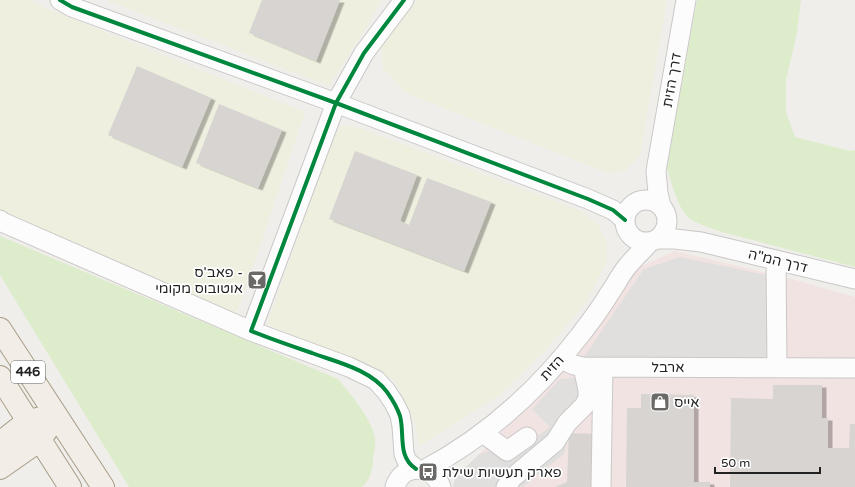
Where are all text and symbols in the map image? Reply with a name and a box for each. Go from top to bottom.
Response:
street label: דרך הזית [659,51,685,109]
street label: דרך המ"ה [746,245,810,277]
place label: פאב'ס - אוטובוס מקומי [155,264,243,297]
bar icon: פאב'ס - אוטובוס מקומי [246,269,268,291]
street label: הזית [536,352,568,384]
street label: ארבל [652,359,684,376]
road number: 446 [11,361,45,383]
shop icon: אייס [649,391,671,413]
place label: אייס [674,394,700,411]
scale bar [715,449,820,475]
text: 50 m [721,456,750,470]
bus stop icon: פארק תעשיות שילת [417,461,439,483]
place label: פארק תעשיות שילת [442,464,562,481]

